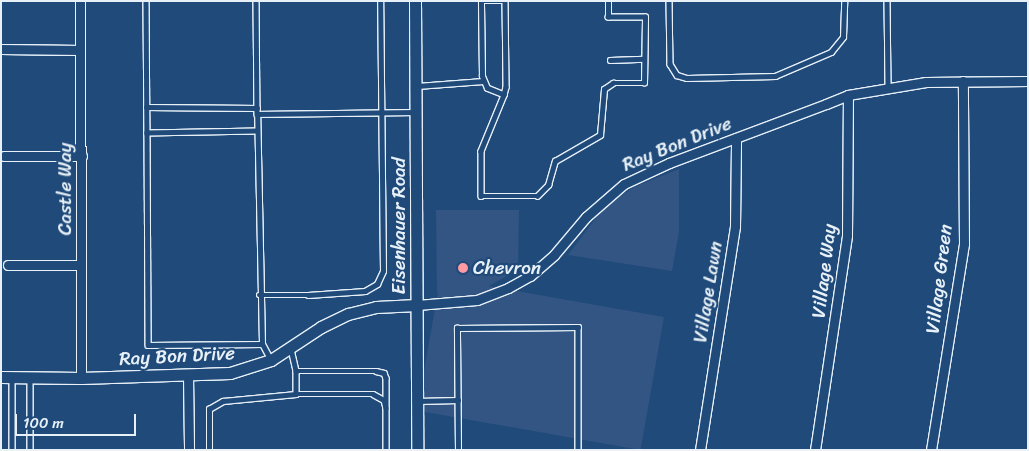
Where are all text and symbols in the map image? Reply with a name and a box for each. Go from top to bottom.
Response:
street label: Ray Bon Drive [619,112,735,176]
street label: Castle Way [54,143,76,235]
street label: Eisenhauer Road [388,157,410,295]
street label: Village Way [807,223,841,319]
street label: Village Green [921,223,957,335]
street label: Village Lawn [689,240,727,344]
place label: Chevron [473,257,541,279]
marker: Chevron [457,262,469,274]
street label: Ray Bon Drive [119,342,235,370]
scale bar [18,404,139,436]
text: 100 m [23,410,64,436]

